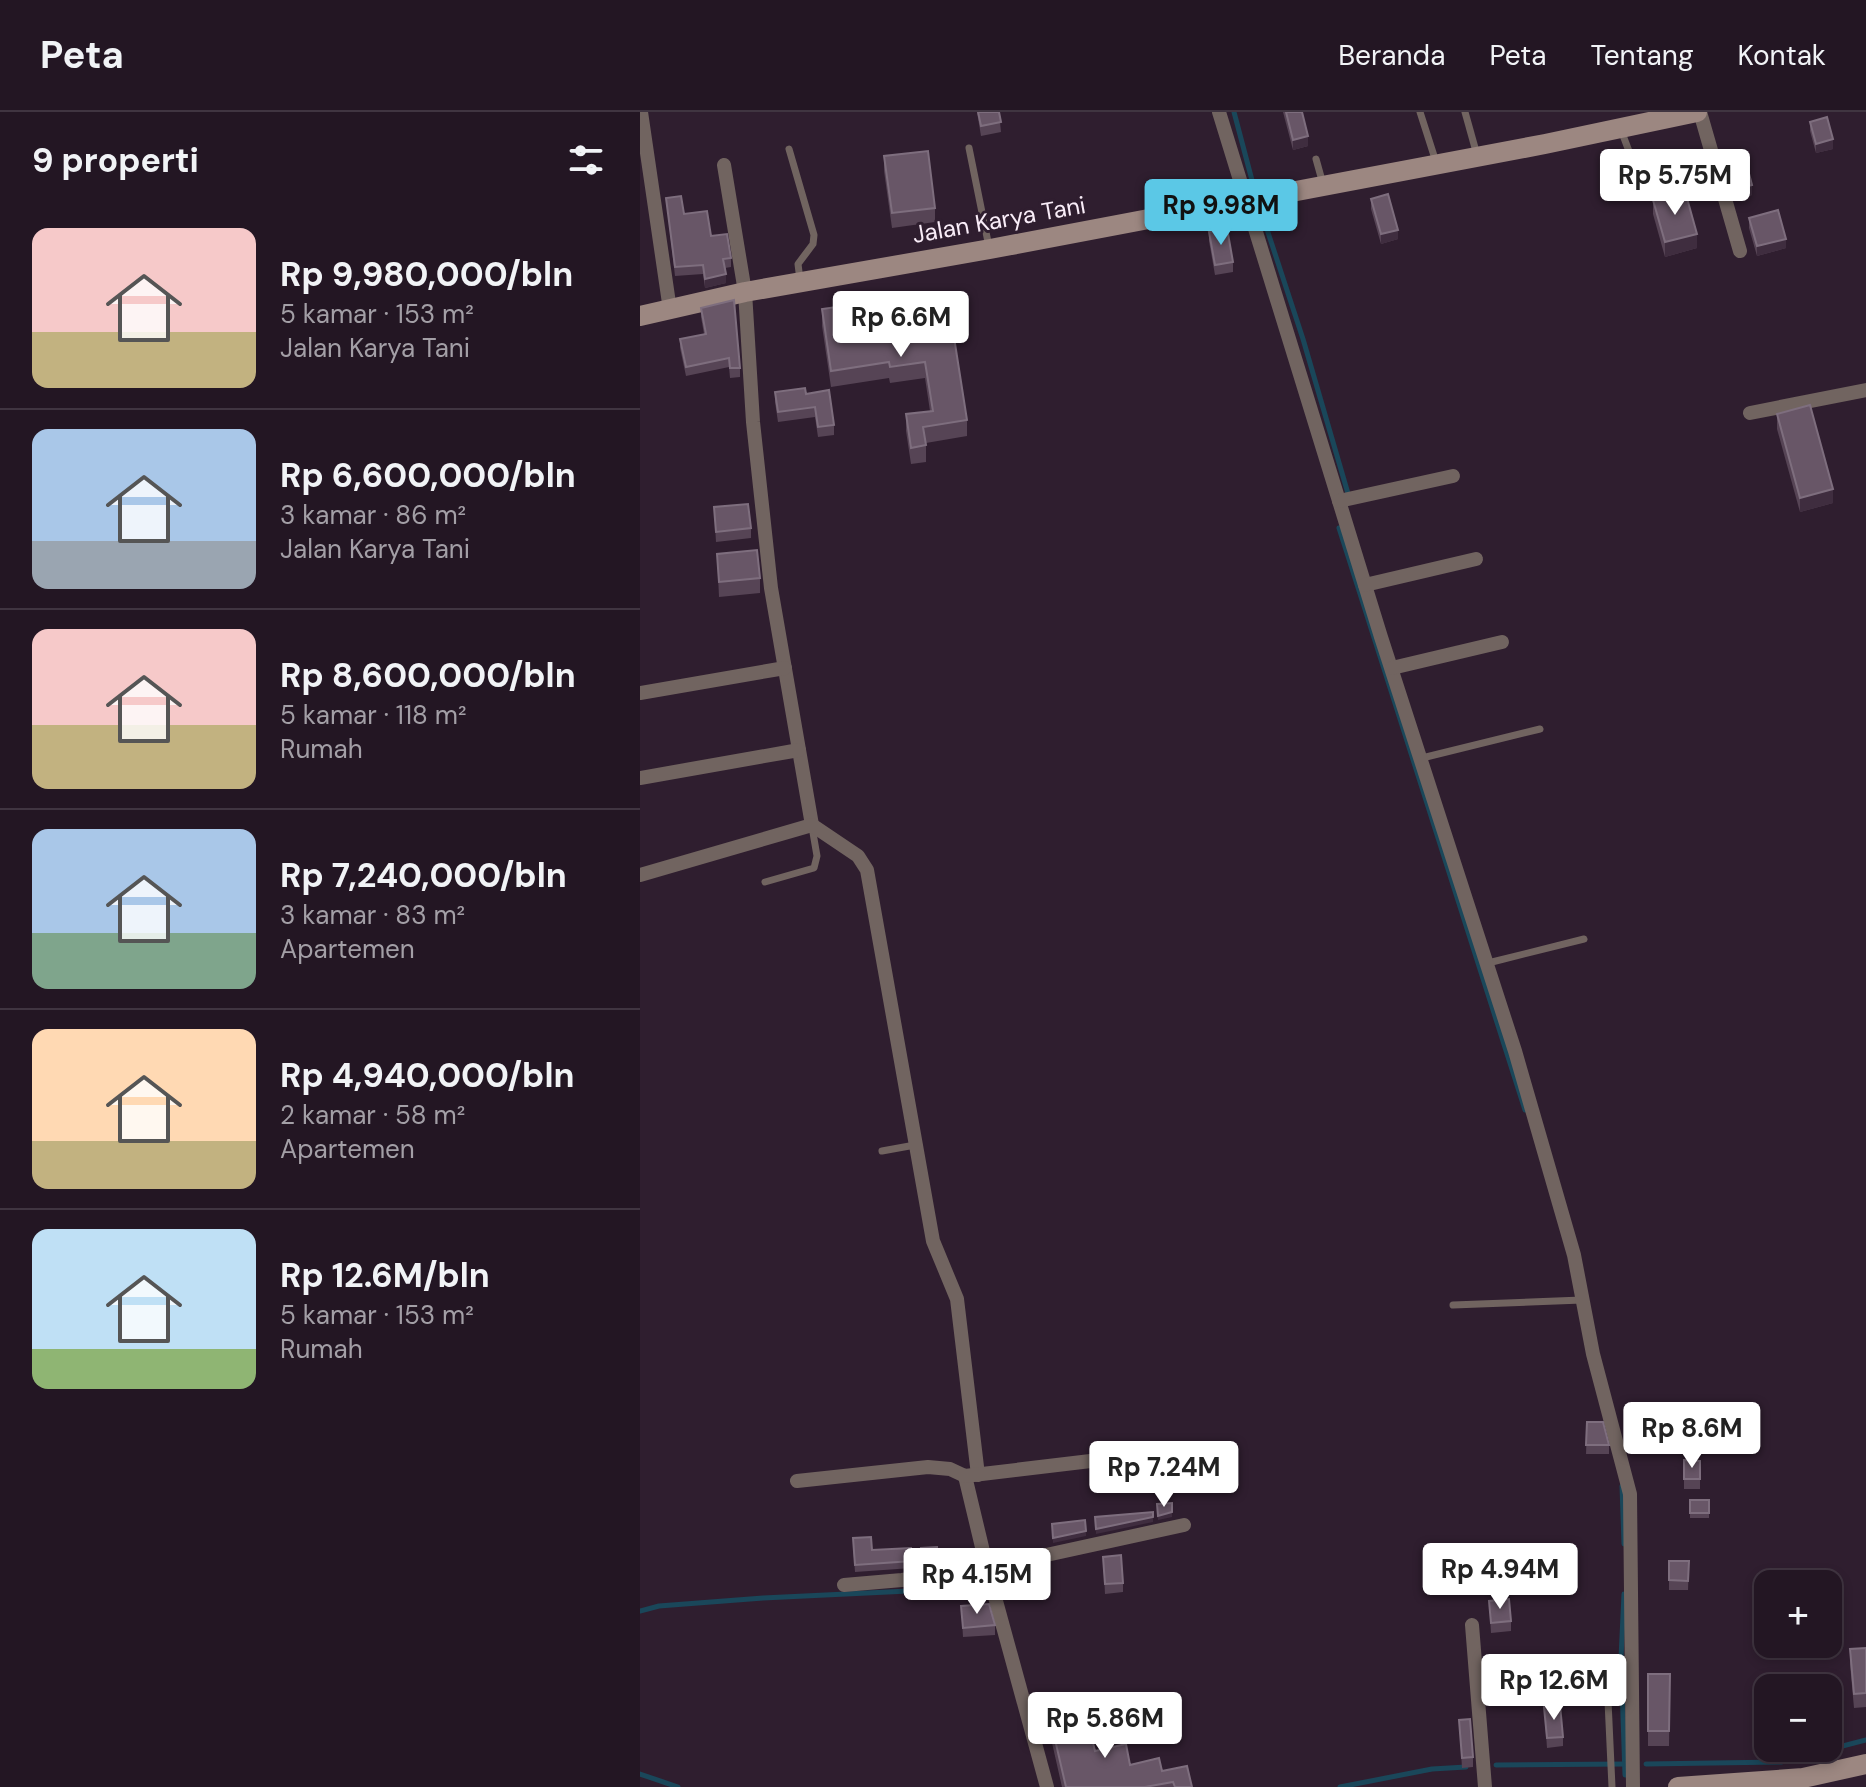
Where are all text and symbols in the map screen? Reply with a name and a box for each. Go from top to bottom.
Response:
text: Peta [40,30,124,80]
text: Beranda [1338,37,1445,74]
text: Peta [1489,37,1546,74]
text: Tentang [1590,37,1694,74]
text: Kontak [1738,37,1826,74]
text: 9 properti [32,138,199,183]
icon: filters [564,138,608,182]
pin: Rp 5.75M [1592,149,1758,217]
text: Rp 5.75M [1618,158,1732,192]
pin: Rp 9.98M [1138,179,1304,247]
text: Rp 9.98M [1163,188,1279,222]
street label: Jalan Karya Tani [910,189,1088,250]
text: Rp 9,980,000/bln [280,252,573,297]
icon: home [96,260,192,356]
pin: Rp 6.6M [827,291,975,359]
text: 5 kamar · 153 m² [280,297,474,331]
text: Rp 6.6M [851,300,951,334]
text: Jalan Karya Tani [280,331,470,365]
text: Rp 6,600,000/bln [280,453,576,498]
icon: home [96,461,192,557]
text: 3 kamar · 86 m² [280,498,466,532]
text: Jalan Karya Tani [280,532,470,566]
text: Rp 8,600,000/bln [280,653,576,698]
icon: home [96,661,192,757]
text: 5 kamar · 118 m² [280,698,467,732]
text: Rumah [280,732,363,766]
text: Rp 7,240,000/bln [280,853,567,898]
icon: home [96,861,192,957]
text: 3 kamar · 83 m² [280,898,465,932]
text: Apartemen [280,932,415,966]
text: Rp 4,940,000/bln [280,1053,574,1098]
icon: home [96,1061,192,1157]
text: 2 kamar · 58 m² [280,1098,465,1132]
text: Apartemen [280,1132,415,1166]
text: Rp 12.6M/bln [280,1253,490,1298]
icon: home [96,1261,192,1357]
text: 5 kamar · 153 m² [280,1298,474,1332]
text: Rumah [280,1332,363,1366]
pin: Rp 8.6M [1618,1402,1766,1470]
text: Rp 8.6M [1641,1411,1743,1445]
pin: Rp 7.24M [1081,1441,1247,1509]
text: Rp 7.24M [1107,1450,1221,1484]
pin: Rp 4.94M [1417,1543,1583,1611]
pin: Rp 4.15M [894,1548,1060,1616]
text: Rp 4.94M [1441,1552,1559,1586]
text: Rp 4.15M [922,1557,1032,1591]
map controls [1754,1570,1842,1762]
button: + [1754,1570,1842,1658]
pin: Rp 12.6M [1471,1654,1637,1722]
text: Rp 12.6M [1499,1663,1609,1697]
button: − [1754,1674,1842,1762]
pin: Rp 5.86M [1022,1692,1188,1760]
text: Rp 5.86M [1046,1701,1164,1735]

